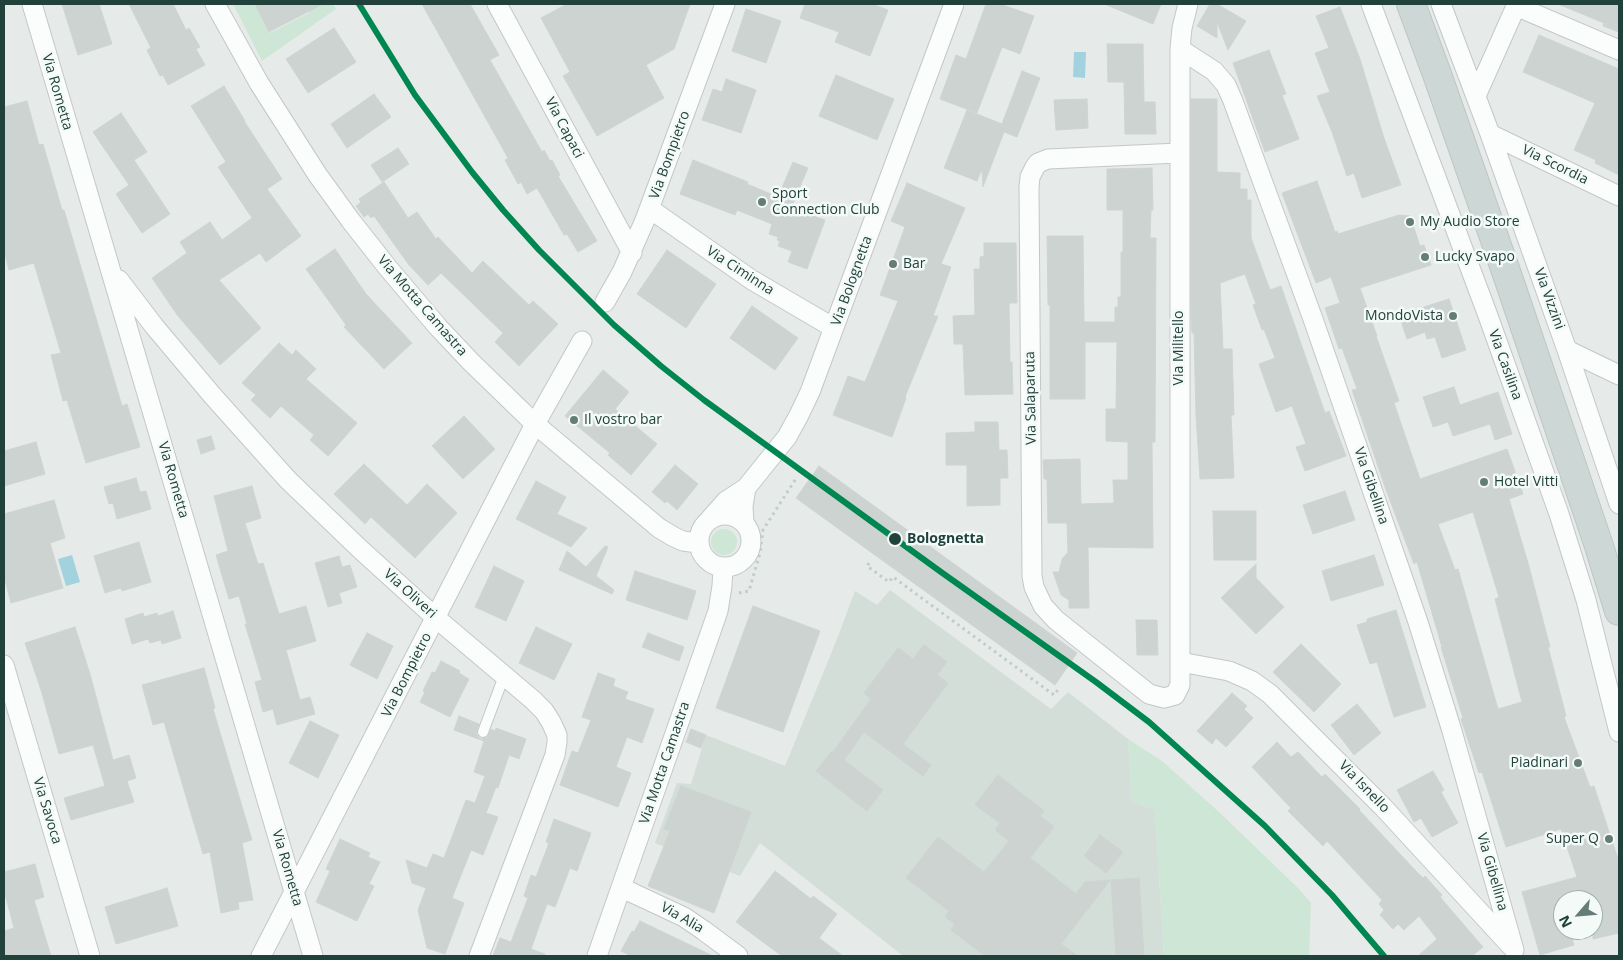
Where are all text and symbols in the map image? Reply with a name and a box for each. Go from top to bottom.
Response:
street label: Via Rometta [38,52,76,132]
street label: Via Capaci [541,95,587,161]
street label: Via Bompietro [646,109,694,201]
street label: Via Scordia [1519,142,1591,188]
place label: Sport Connection Club [772,186,880,218]
marker: Sport Connection Club [756,196,768,208]
place label: My Audio Store [1420,214,1520,230]
marker: My Audio Store [1404,216,1416,228]
street label: Via Bolognetta [828,234,876,328]
street label: Via Ciminna [703,243,777,299]
place label: Lucky Svapo [1435,249,1515,265]
marker: Lucky Svapo [1419,251,1431,263]
street label: Via Motta Camastra [374,252,470,360]
place label: Bar [903,256,926,272]
marker: Bar [887,258,899,270]
street label: Via Vizzini [1530,266,1568,332]
place label: MondoVista [1365,308,1443,324]
marker: MondoVista [1447,310,1459,322]
street label: Via Militello [1171,311,1187,385]
street label: Via Casilina [1485,328,1525,402]
street label: Via Salaparuta [1022,351,1040,445]
place label: Il vostro bar [584,412,662,428]
marker: Il vostro bar [568,414,580,426]
street label: Via Rometta [154,440,192,520]
street label: Via Gibellina [1350,445,1392,527]
place label: Hotel Vitti [1494,474,1558,490]
marker: Hotel Vitti [1478,476,1490,488]
marker: Bolognetta [887,531,903,547]
place label: Bolognetta [907,531,984,547]
street label: Via Oliveri [380,566,440,622]
street label: Via Bompietro [378,630,436,720]
street label: Via Motta Camastra [636,700,694,826]
place label: Piadinari [1511,755,1568,771]
street label: Via Isnello [1335,757,1393,817]
marker: Piadinari [1572,757,1584,769]
street label: Via Savoca [29,776,65,846]
street label: Via Rometta [268,828,306,908]
street label: Via Gibellina [1473,831,1511,913]
place label: Super Q [1546,831,1599,847]
marker: Super Q [1603,833,1615,845]
north arrow [1553,890,1603,940]
street label: Via Alia [657,899,707,937]
text: N [1554,912,1576,931]

